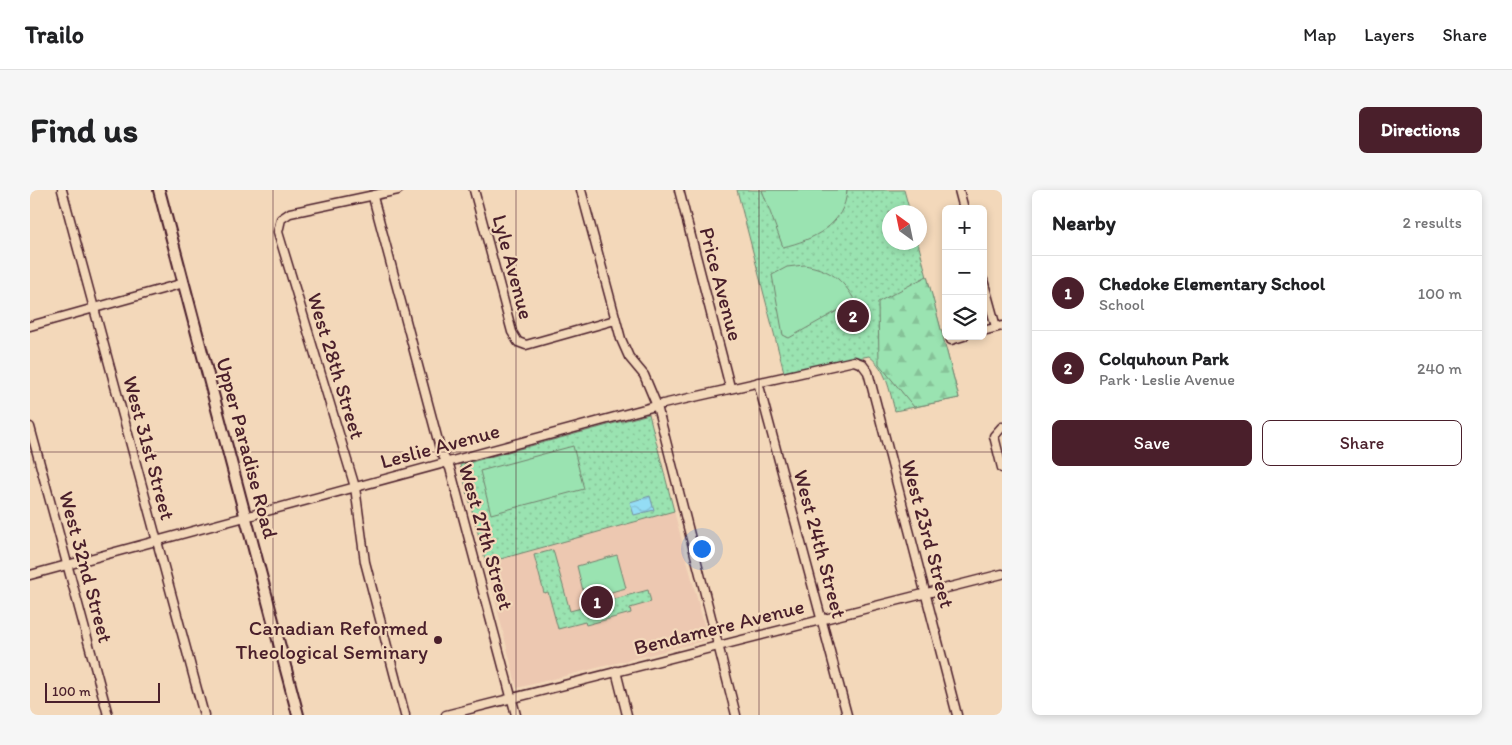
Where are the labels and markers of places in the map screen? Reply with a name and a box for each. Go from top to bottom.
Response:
pin: 2 [837,297,869,335]
pin: 1 [581,583,613,621]
place label: Canadian Reformed Theological Seminary [236,615,428,664]
marker: Canadian Reformed Theological Seminary [432,634,444,646]

